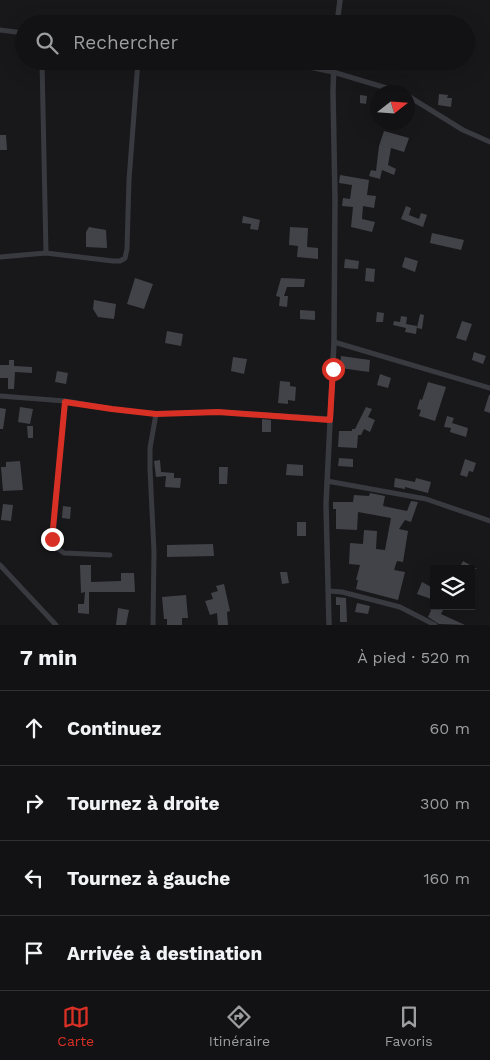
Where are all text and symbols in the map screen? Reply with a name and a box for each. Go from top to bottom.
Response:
search box [15,15,475,70]
icon: search [33,29,61,57]
text: Rechercher [73,31,178,54]
north arrow [370,85,415,130]
route start [322,358,345,381]
route end [41,528,64,551]
map controls [430,565,475,610]
button: layers [430,565,475,610]
text: 7 min [20,645,77,670]
text: À pied · 520 m [357,648,470,667]
icon: ahead [20,714,48,742]
text: Continuez [67,717,161,740]
text: 60 m [430,719,470,738]
icon: right [20,789,48,817]
text: Tournez à droite [67,792,219,815]
text: 300 m [420,794,470,813]
icon: left [20,864,48,892]
text: Tournez à gauche [67,867,230,890]
text: 160 m [423,869,470,888]
icon: arrive [20,939,48,967]
text: Arrivée à destination [67,942,262,965]
tab: Carte [57,1003,94,1049]
tab: Itinéraire [209,1003,270,1049]
tab: Favoris [385,1003,433,1049]

